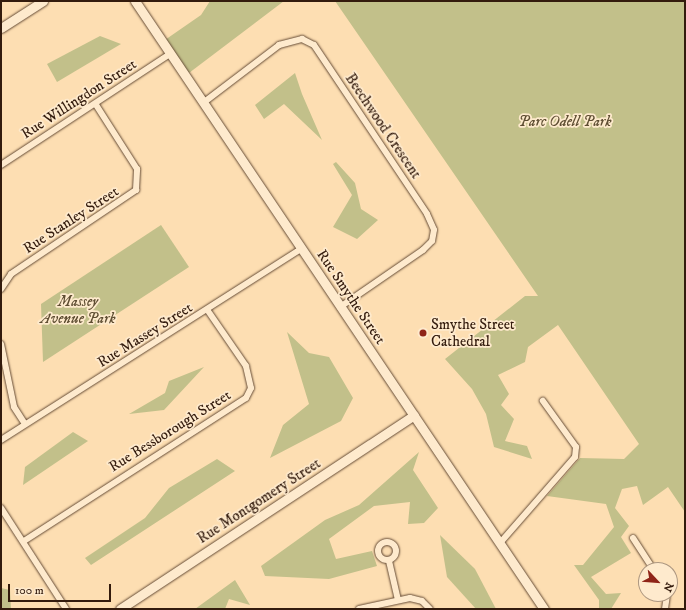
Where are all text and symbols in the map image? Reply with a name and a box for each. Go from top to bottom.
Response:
street label: Rue Willingdon Street [18,55,140,143]
street label: Beechwood Crescent [341,70,425,182]
park label: Parc Odell Park [519,113,611,131]
street label: Rue Stanley Street [20,182,122,258]
street label: Rue Smythe Street [313,246,389,348]
park label: Massey Avenue Park [40,292,116,327]
street label: Rue Massey Street [94,299,196,371]
place label: Smythe Street Cathedral [431,315,515,350]
marker: Smythe Street Cathedral [418,328,428,338]
street label: Rue Bessborough Street [106,386,234,476]
street label: Rue Montgomery Street [194,454,324,548]
north arrow [638,562,678,602]
scale bar [10,576,113,602]
text: N [660,580,676,594]
text: 100 m [15,583,44,598]

